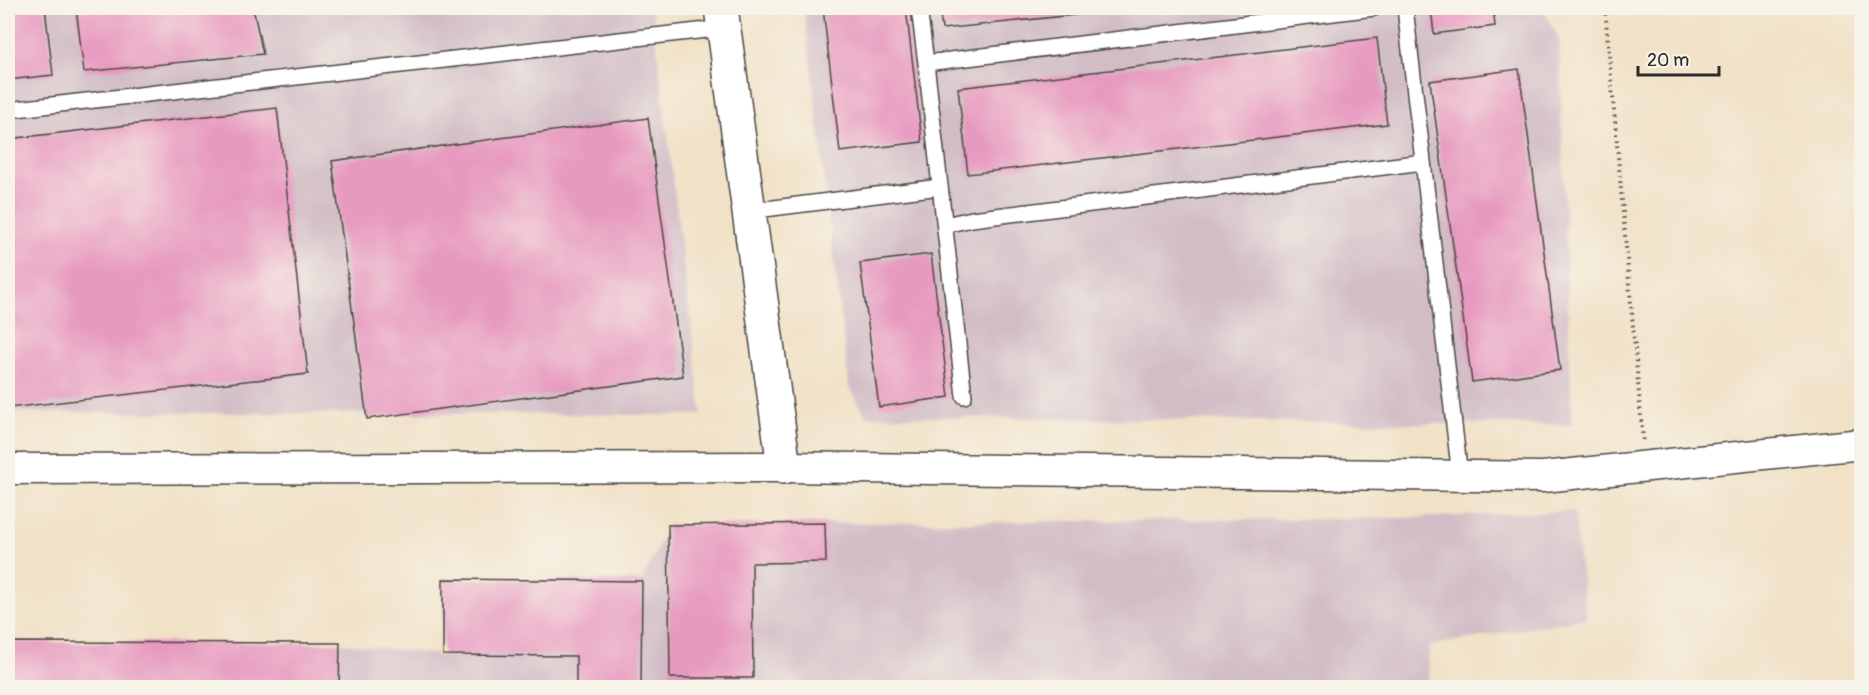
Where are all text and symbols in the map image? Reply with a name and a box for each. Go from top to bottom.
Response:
scale bar [1638,39,1719,77]
text: 20 m [1647,49,1689,72]

